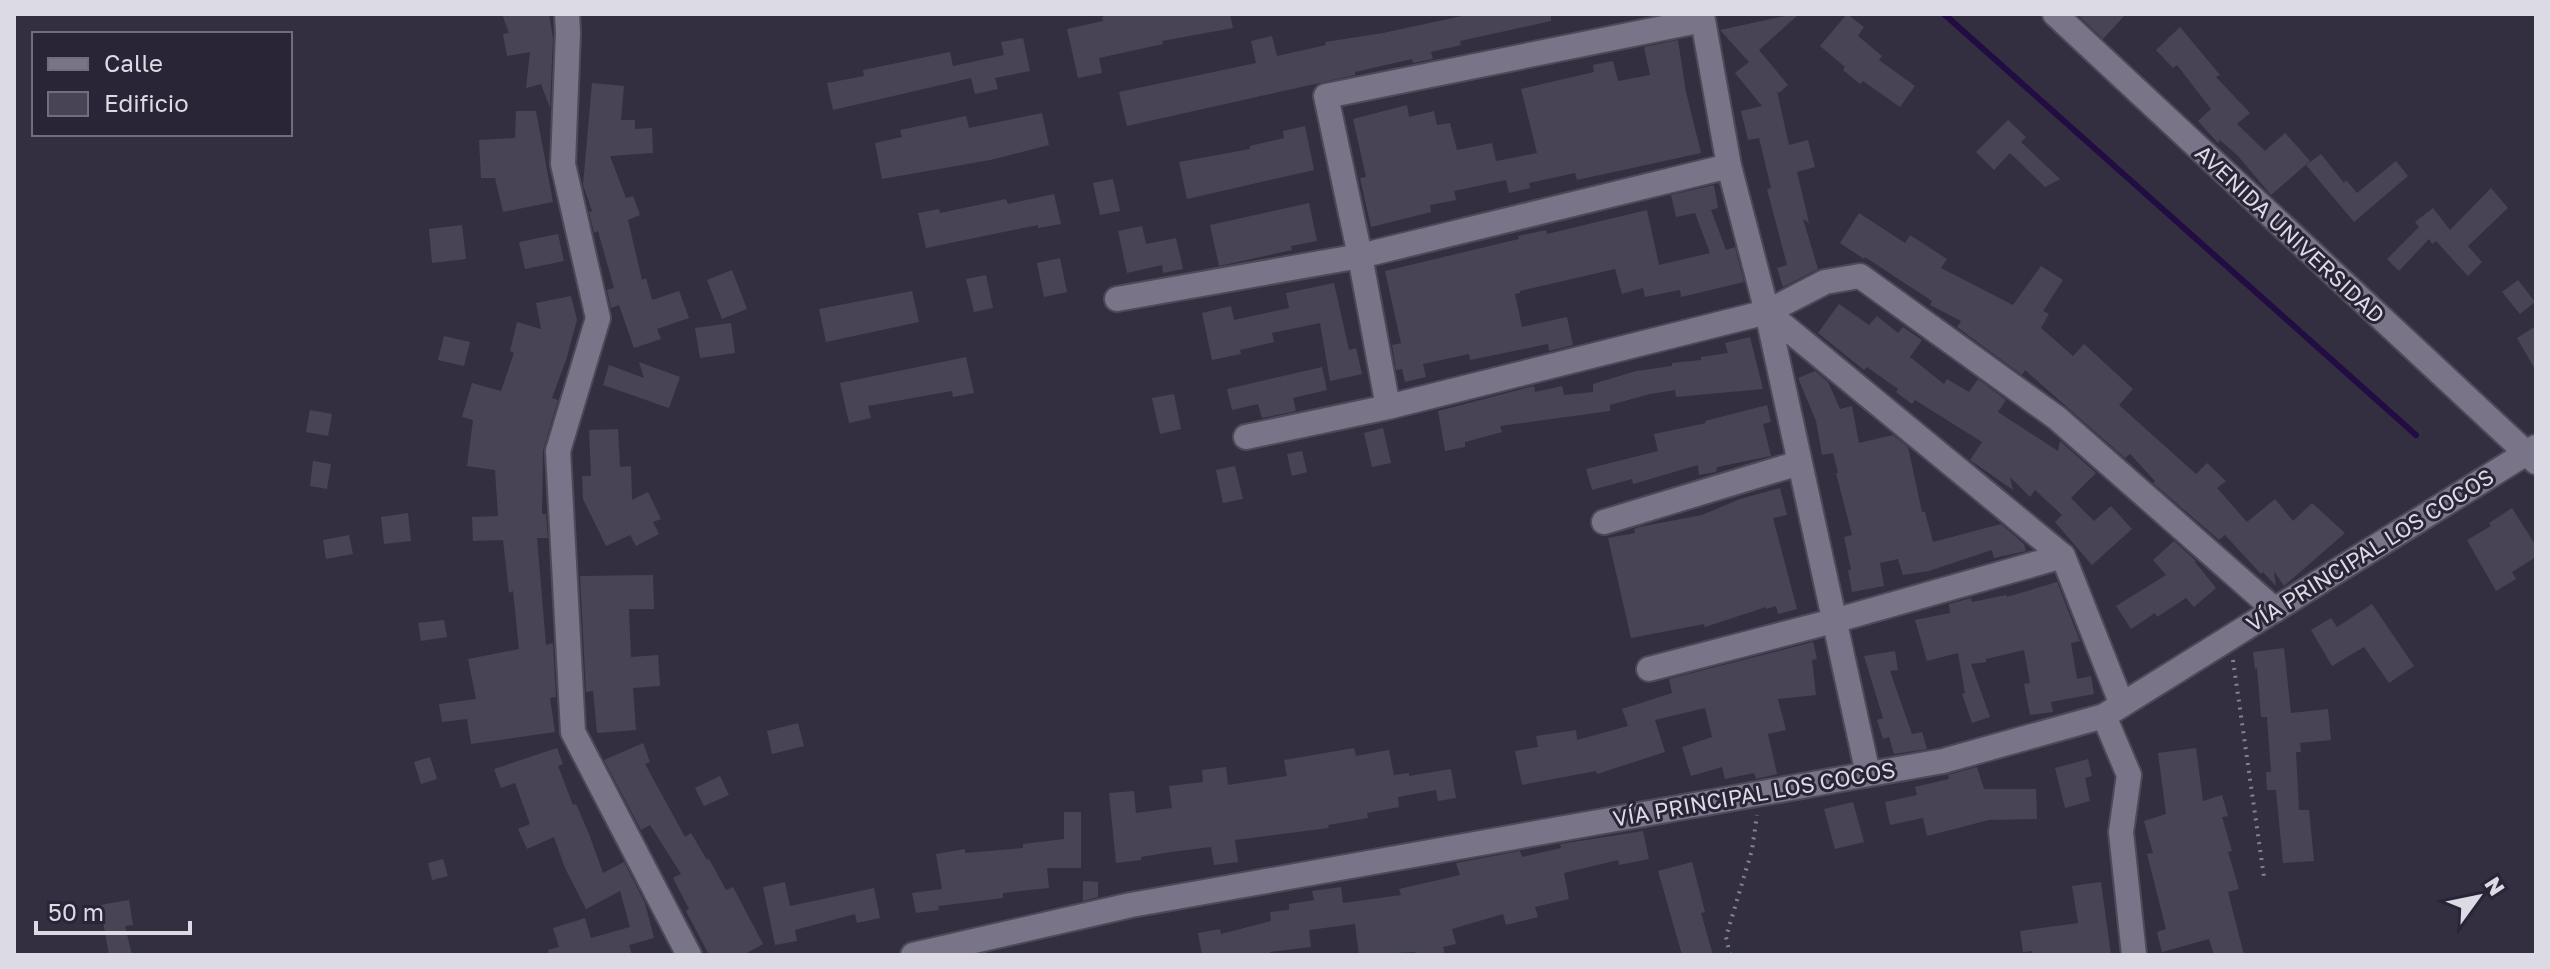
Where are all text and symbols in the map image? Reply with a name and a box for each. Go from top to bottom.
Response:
legend [32,32,292,136]
text: Calle [104,48,163,77]
text: Edificio [104,88,189,117]
street label: AVENIDA UNIVERSIDAD [2190,139,2390,328]
street label: VÍA PRINCIPAL LOS COCOS [2241,462,2498,637]
street label: VÍA PRINCIPAL LOS COCOS [1611,755,1897,832]
north arrow [2438,857,2518,937]
text: N [2479,871,2511,900]
scale bar [36,885,190,935]
text: 50 m [48,897,104,926]

